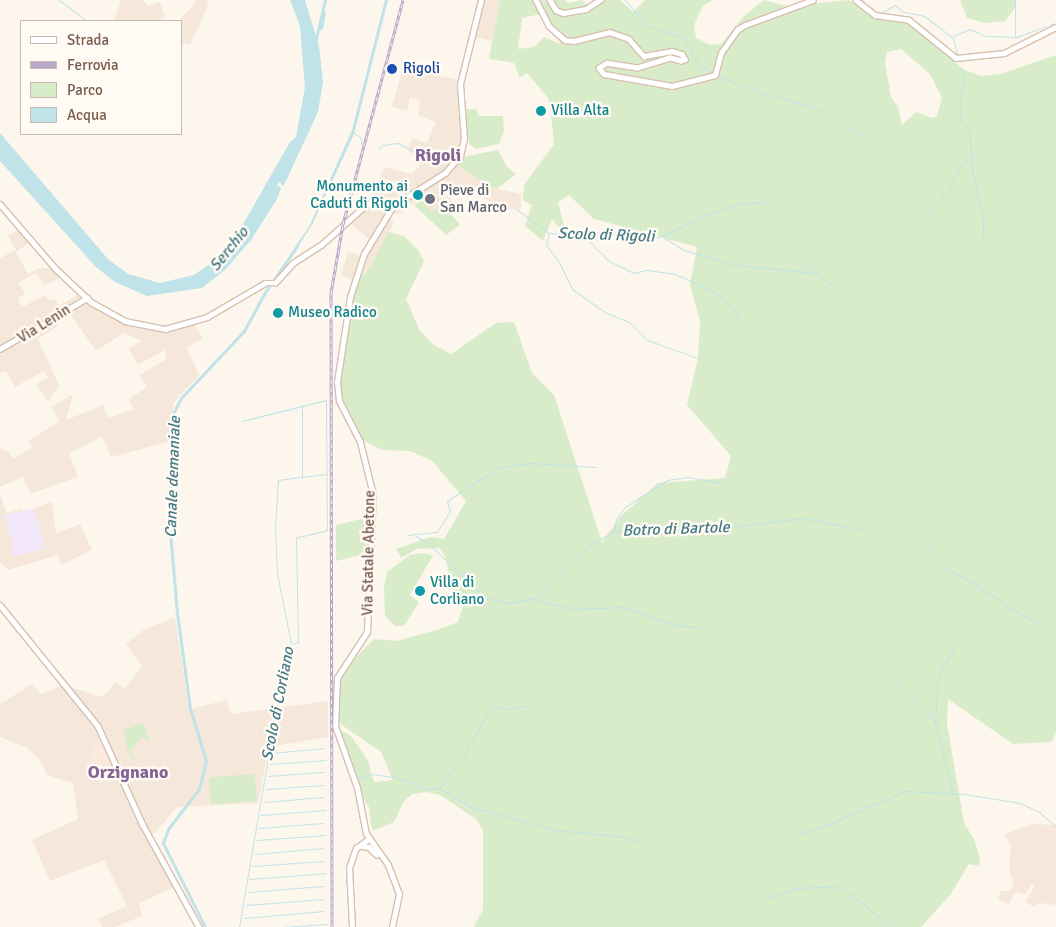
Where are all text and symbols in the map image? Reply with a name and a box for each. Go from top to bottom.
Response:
legend [20,20,182,135]
text: Strada [67,31,109,49]
text: Ferrovia [67,56,119,74]
place label: Rigoli [403,60,440,78]
marker: Rigoli [385,62,399,76]
text: Parco [67,81,103,99]
place label: Villa Alta [551,102,609,120]
marker: Villa Alta [535,105,547,117]
text: Acqua [67,106,107,124]
district label: Rigoli [415,144,461,166]
place label: Monumento ai Caduti di Rigoli [310,177,408,212]
place label: Pieve di San Marco [440,181,507,216]
marker: Monumento ai Caduti di Rigoli [412,189,424,201]
marker: Pieve di San Marco [424,193,436,205]
water label: Serchio [205,223,253,275]
water label: Scolo di Rigoli [557,224,655,246]
street label: Via Lenin [14,301,74,347]
place label: Museo Radico [288,304,377,322]
marker: Museo Radico [272,307,284,319]
water label: Canale demaniale [161,416,185,538]
street label: Via Statale Abetone [359,490,379,616]
water label: Botro di Bartole [622,518,730,540]
place label: Villa di Corliano [430,573,484,608]
marker: Villa di Corliano [414,585,426,597]
water label: Scolo di Corliano [258,646,298,762]
district label: Orzignano [88,761,168,783]

